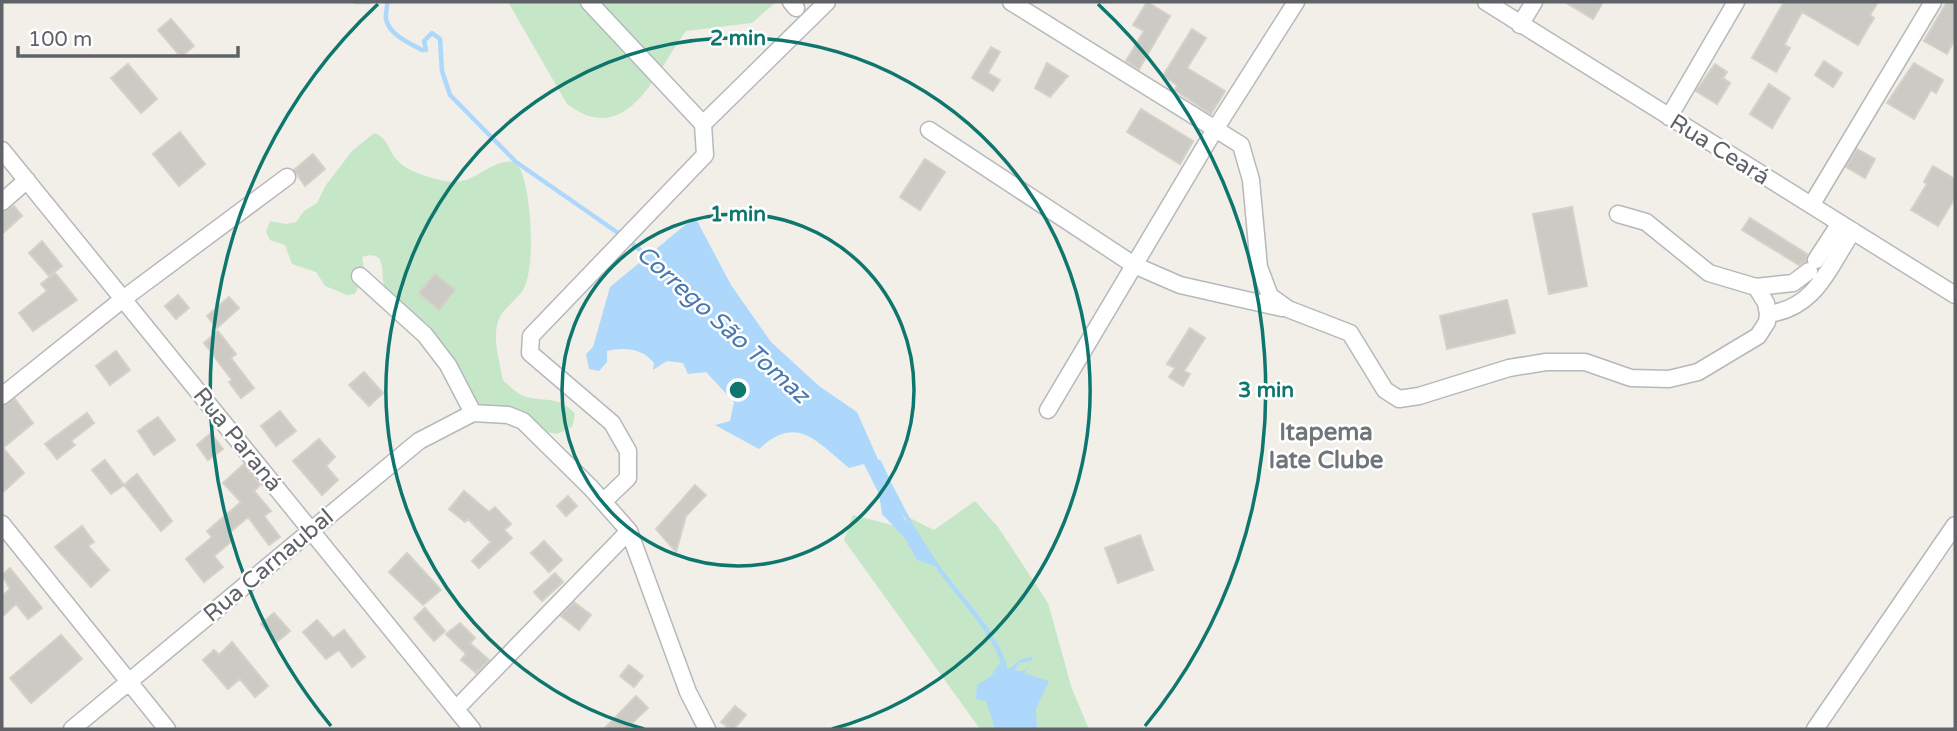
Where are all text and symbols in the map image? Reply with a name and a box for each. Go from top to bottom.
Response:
scale bar [18,14,238,58]
text: 2 min [710,26,766,51]
text: 100 m [28,27,92,52]
street label: Rua Ceará [1664,108,1775,192]
text: 1 min [710,202,766,227]
water label: Corrego São Tomaz [630,239,817,411]
centre of rings [726,378,750,402]
text: 3 min [1238,378,1294,403]
street label: Rua Paraná [187,382,288,497]
district label: Itapema Iate Clube [1269,418,1384,475]
street label: Rua Carnaubal [198,503,339,628]

